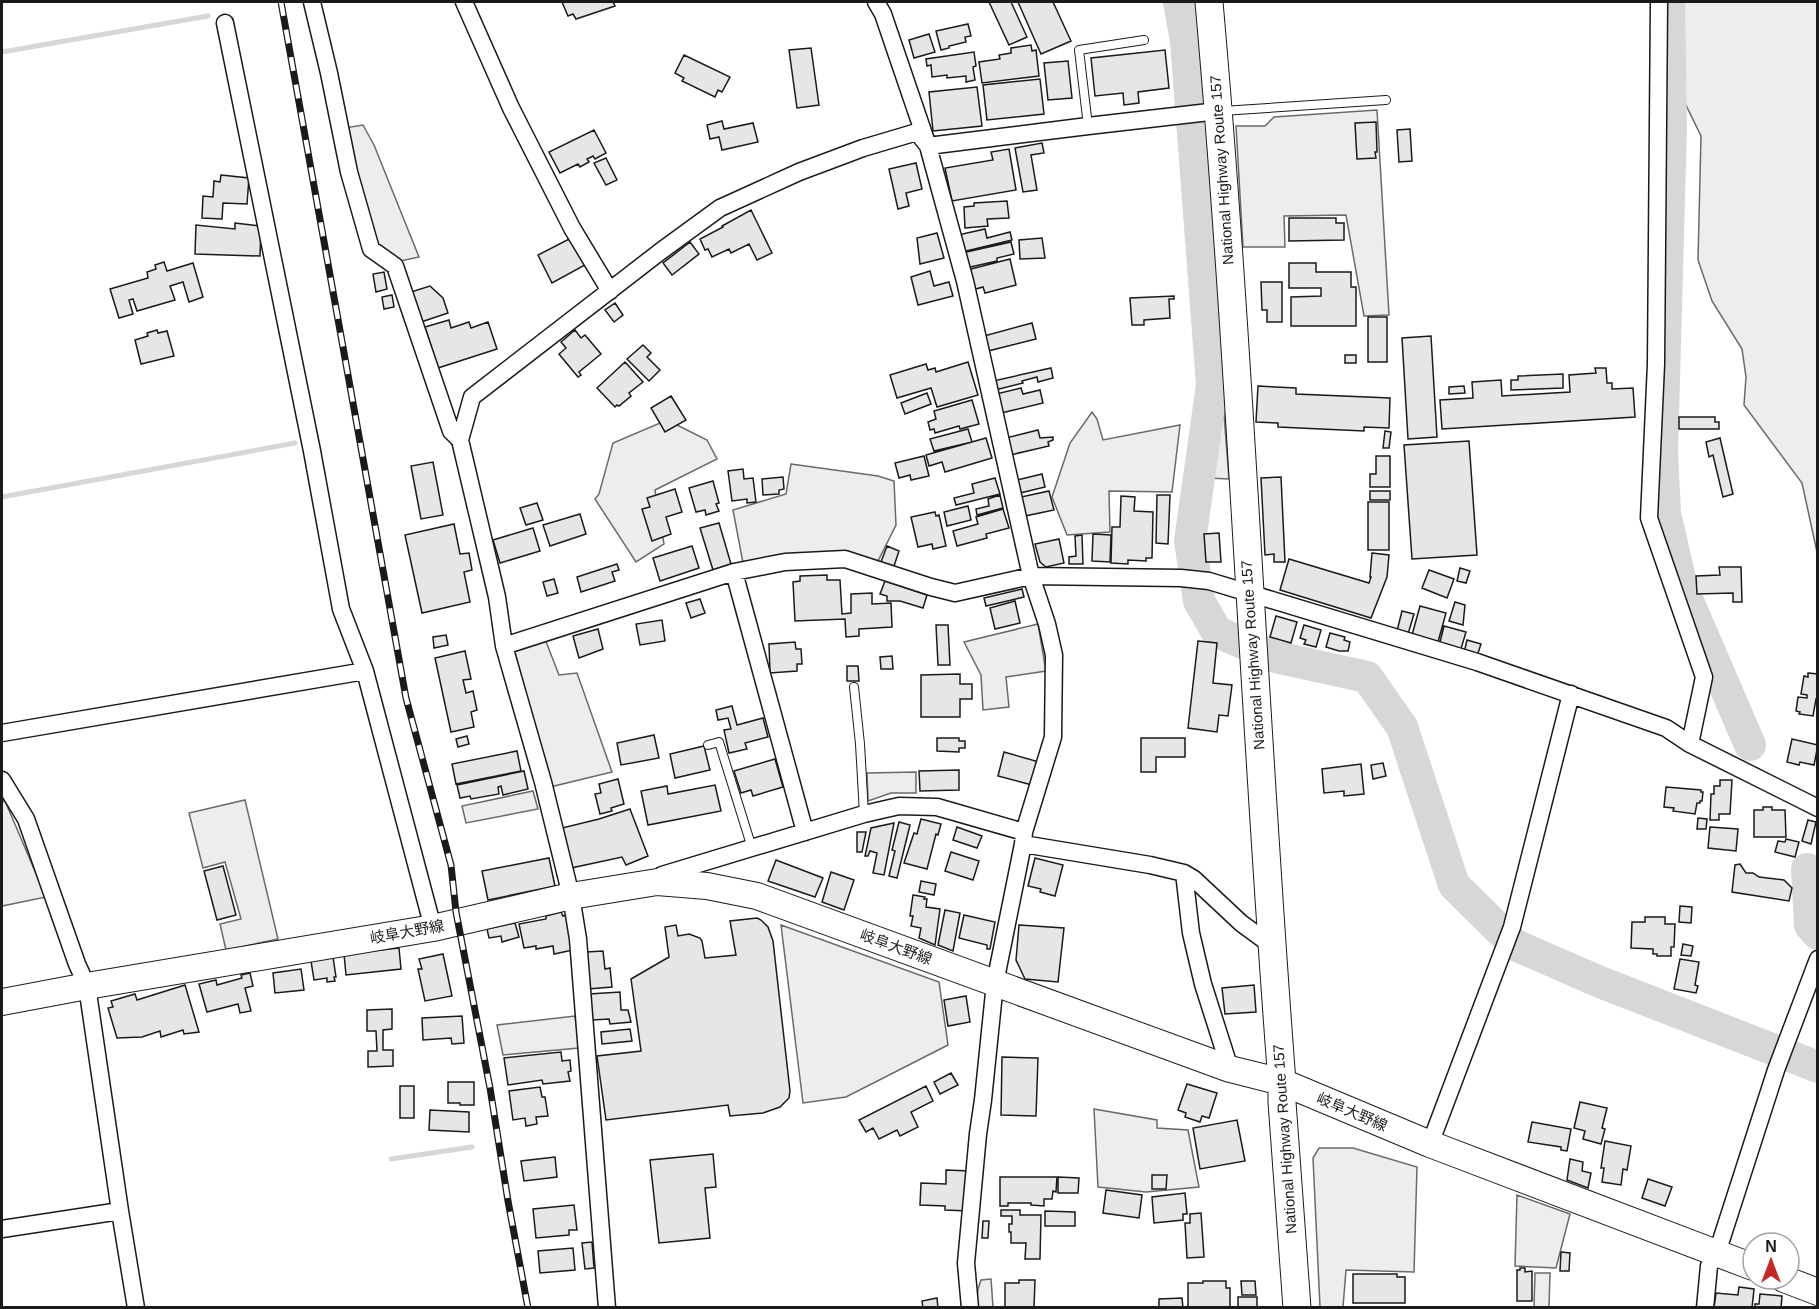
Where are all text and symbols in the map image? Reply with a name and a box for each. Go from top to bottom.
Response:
street label: National Highway Route 157 [1206,75,1237,265]
street label: National Highway Route 157 [1237,560,1268,750]
street label: 岐阜大野線 [368,917,445,946]
street label: 岐阜大野線 [858,926,934,967]
street label: National Highway Route 157 [1269,1044,1300,1234]
street label: 岐阜大野線 [1314,1089,1390,1134]
north arrow [1741,1231,1801,1291]
text: N [1765,1238,1777,1255]

